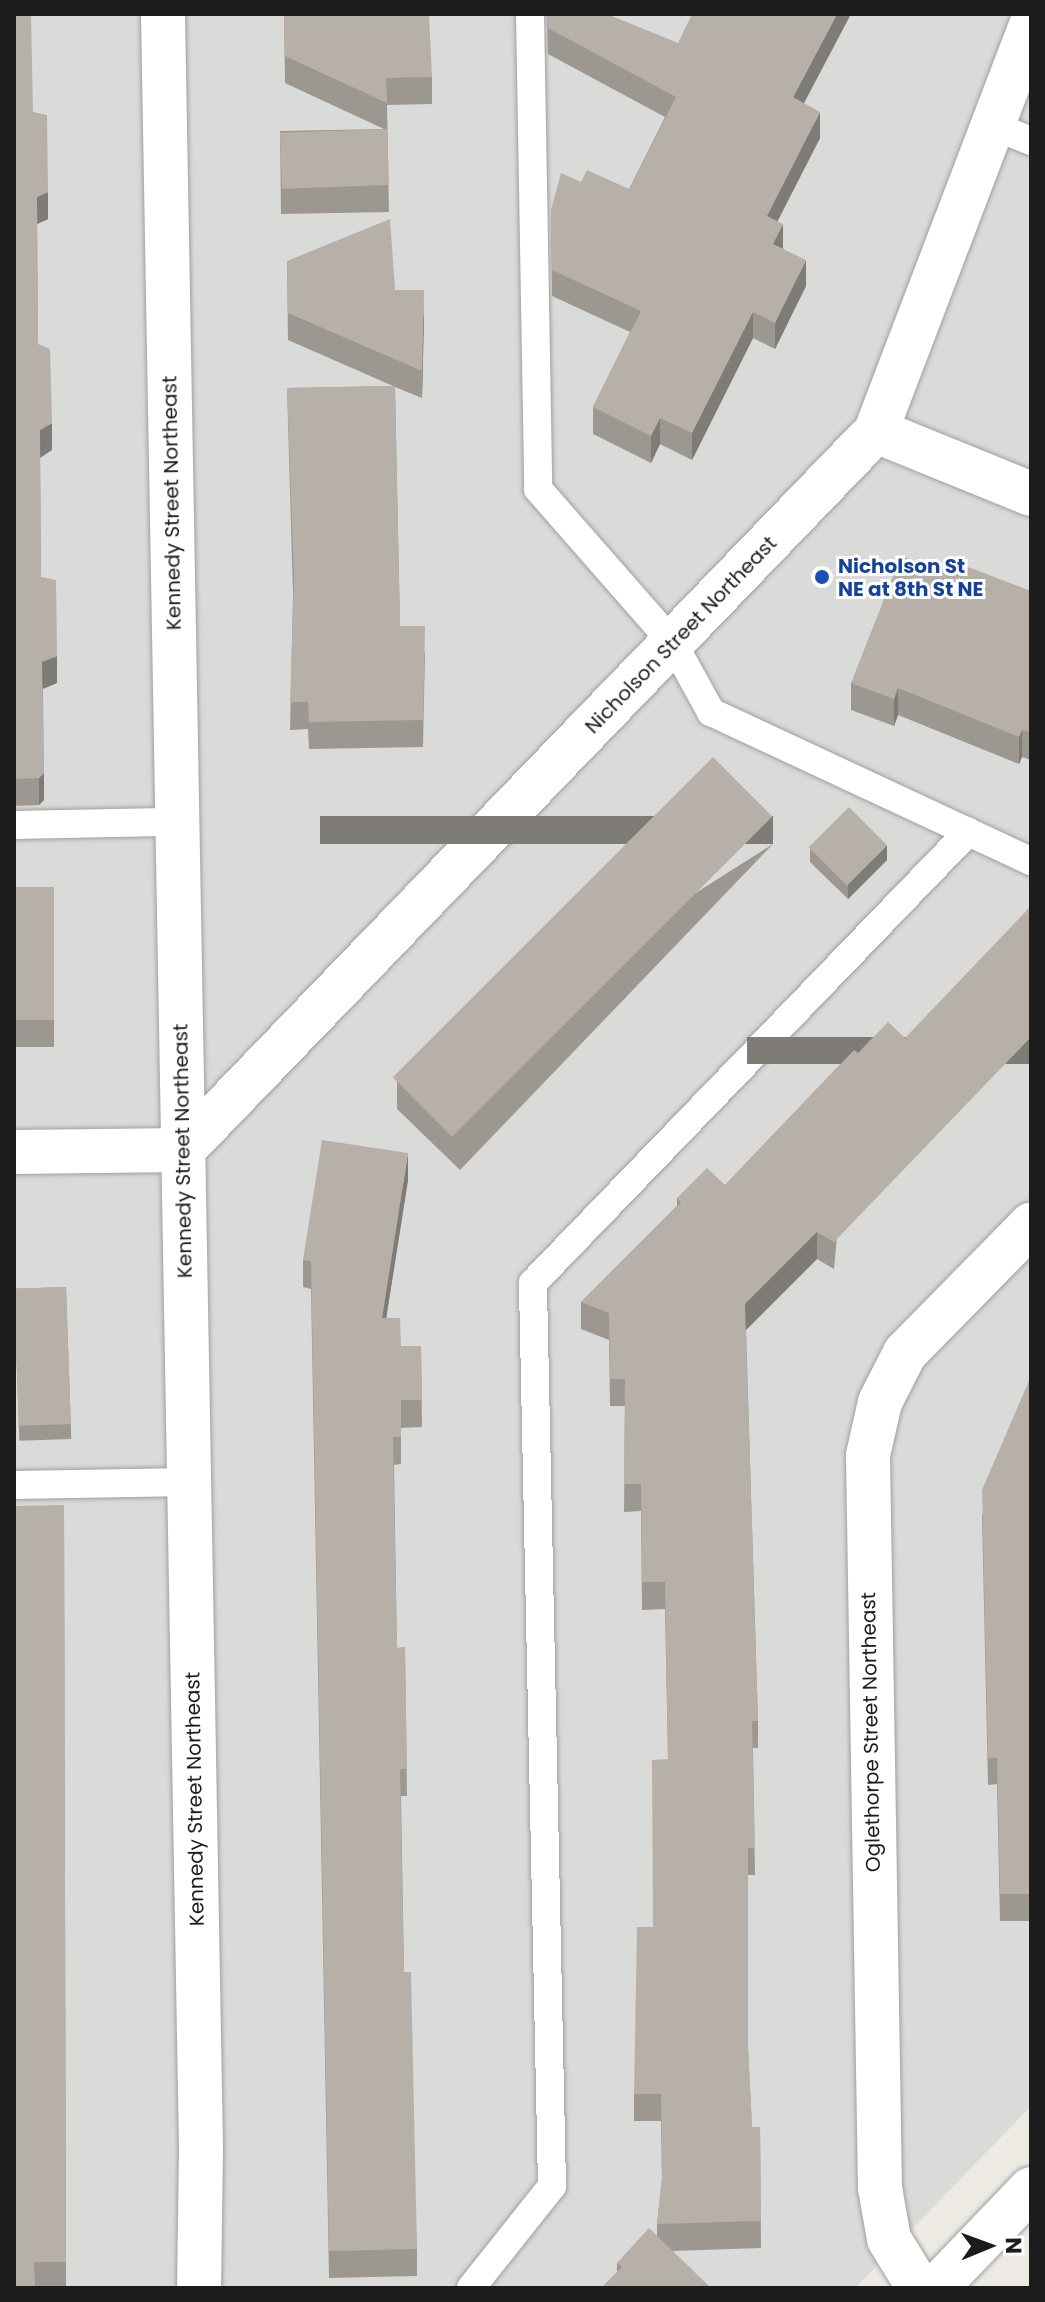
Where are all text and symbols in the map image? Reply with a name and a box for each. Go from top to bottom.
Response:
street label: Kennedy Street Northeast [158,376,186,630]
street label: Nicholson Street Northeast [580,531,782,739]
place label: Nicholson St NE at 8th St NE [838,554,983,601]
marker: Nicholson St NE at 8th St NE [813,568,831,586]
street label: Kennedy Street Northeast [169,1024,197,1278]
street label: Oglethorpe Street Northeast [857,1592,885,1872]
street label: Kennedy Street Northeast [181,1672,209,1926]
north arrow [949,2206,1029,2286]
text: N [998,2237,1029,2254]

